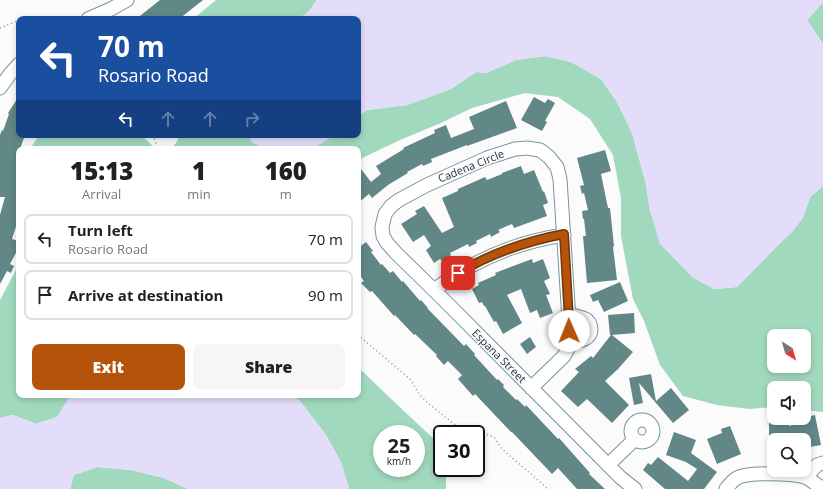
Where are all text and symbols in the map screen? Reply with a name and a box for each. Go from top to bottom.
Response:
text: 70 m [98,27,165,65]
icon: left [32,32,84,84]
text: Rosario Road [98,63,209,87]
icon: left [115,108,137,130]
icon: ahead [157,108,179,130]
icon: ahead [199,108,221,130]
icon: right [241,108,263,130]
street label: Cadena Circle [436,145,506,186]
text: 15:13 [70,154,133,187]
text: 1 [192,154,206,187]
text: 160 [265,154,307,187]
text: Arrival [82,185,121,203]
text: min [187,185,211,203]
text: m [280,185,292,203]
text: Turn left [68,220,133,240]
icon: left [34,228,56,250]
text: 70 m [308,229,343,249]
text: Rosario Road [68,240,148,258]
pin [441,256,475,290]
icon: arrive [447,262,469,284]
icon: arrive [34,284,56,306]
text: Arrive at destination [68,285,223,305]
text: 90 m [308,285,343,305]
position arrow [548,310,590,352]
street label: Espana Street [469,325,530,386]
north arrow [767,329,811,373]
map controls [767,329,811,477]
button: Exit [32,344,185,390]
button: Share [193,344,345,390]
button: sound [767,381,811,425]
speed limit sign: 30 [433,425,485,477]
text: 25 [388,432,410,459]
button: search [767,433,811,477]
text: km/h [387,454,411,468]

